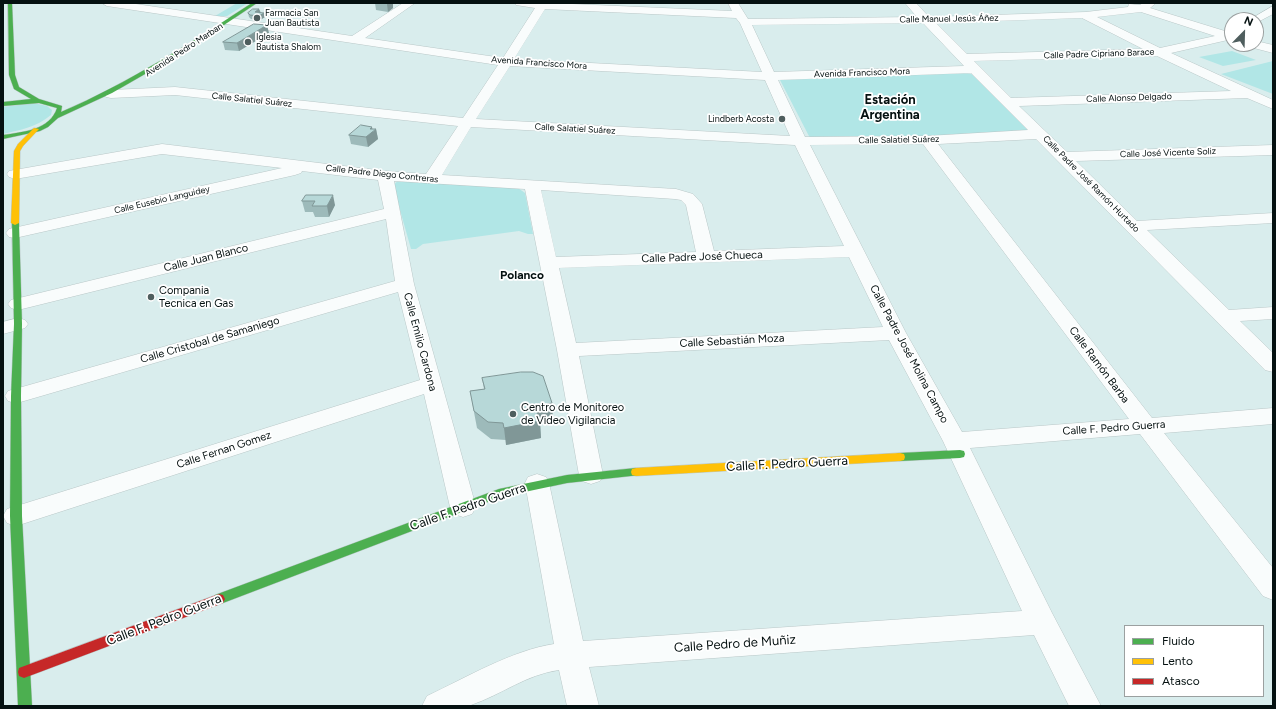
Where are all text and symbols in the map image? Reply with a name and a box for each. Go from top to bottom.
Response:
place label: Farmacia San Juan Bautista [265,8,319,29]
north arrow [1224,12,1264,52]
marker: Farmacia San Juan Bautista [252,13,262,23]
street label: Calle Manuel Jesús Áñez [899,13,999,25]
text: N [1242,14,1255,29]
street label: Avenida Pedro Marban [143,21,225,79]
place label: Iglesia Bautista Shalom [256,32,321,53]
marker: Iglesia Bautista Shalom [243,37,253,47]
street label: Calle Padre Cipriano Barace [1043,47,1155,61]
street label: Avenida Francisco Mora [491,54,587,72]
street label: Avenida Francisco Mora [814,66,910,80]
street label: Calle Salatiel Suárez [211,90,293,110]
street label: Calle Alonso Delgado [1086,91,1172,105]
district label: Estación Argentina [860,92,920,123]
place label: Lindberb Acosta [708,114,774,124]
marker: Lindberb Acosta [777,114,787,124]
street label: Calle Salatiel Suárez [534,121,616,137]
street label: Calle Padre José Ramón Hurtado [1040,133,1142,235]
street label: Calle Salatiel Suárez [858,134,940,146]
street label: Calle José Vicente Soliz [1120,146,1216,160]
street label: Calle Padre Diego Contreras [325,163,439,185]
street label: Calle Eusebio Languidey [113,184,211,216]
street label: Calle Juan Blanco [162,241,250,275]
street label: Calle Padre José Chueca [641,248,763,266]
district label: Polanco [500,268,544,282]
street label: Calle Padre José Molina Campo [867,283,951,425]
place label: Compania Tecnica en Gas [159,284,233,310]
street label: Calle Emilio Cardona [400,291,440,393]
marker: Compania Tecnica en Gas [146,292,156,302]
street label: Calle Cristobal de Samaniego [139,314,281,366]
street label: Calle Ramón Barba [1066,324,1132,406]
street label: Calle Sebastián Moza [679,332,785,350]
place label: Centro de Monitoreo de Video Vigilancia [521,401,624,427]
marker: Centro de Monitoreo de Video Vigilancia [508,409,518,419]
street label: Calle F. Pedro Guerra [1062,418,1166,438]
street label: Calle Fernan Gomez [175,428,273,472]
street label: Calle F. Pedro Guerra [726,453,848,475]
street label: Calle F. Pedro Guerra [408,480,528,534]
street label: Calle F. Pedro Guerra [104,591,224,649]
legend [1124,625,1264,697]
street label: Calle Pedro de Muñiz [674,632,796,656]
text: Fluido [1162,634,1195,648]
text: Lento [1162,654,1193,668]
text: Atasco [1162,674,1200,688]

